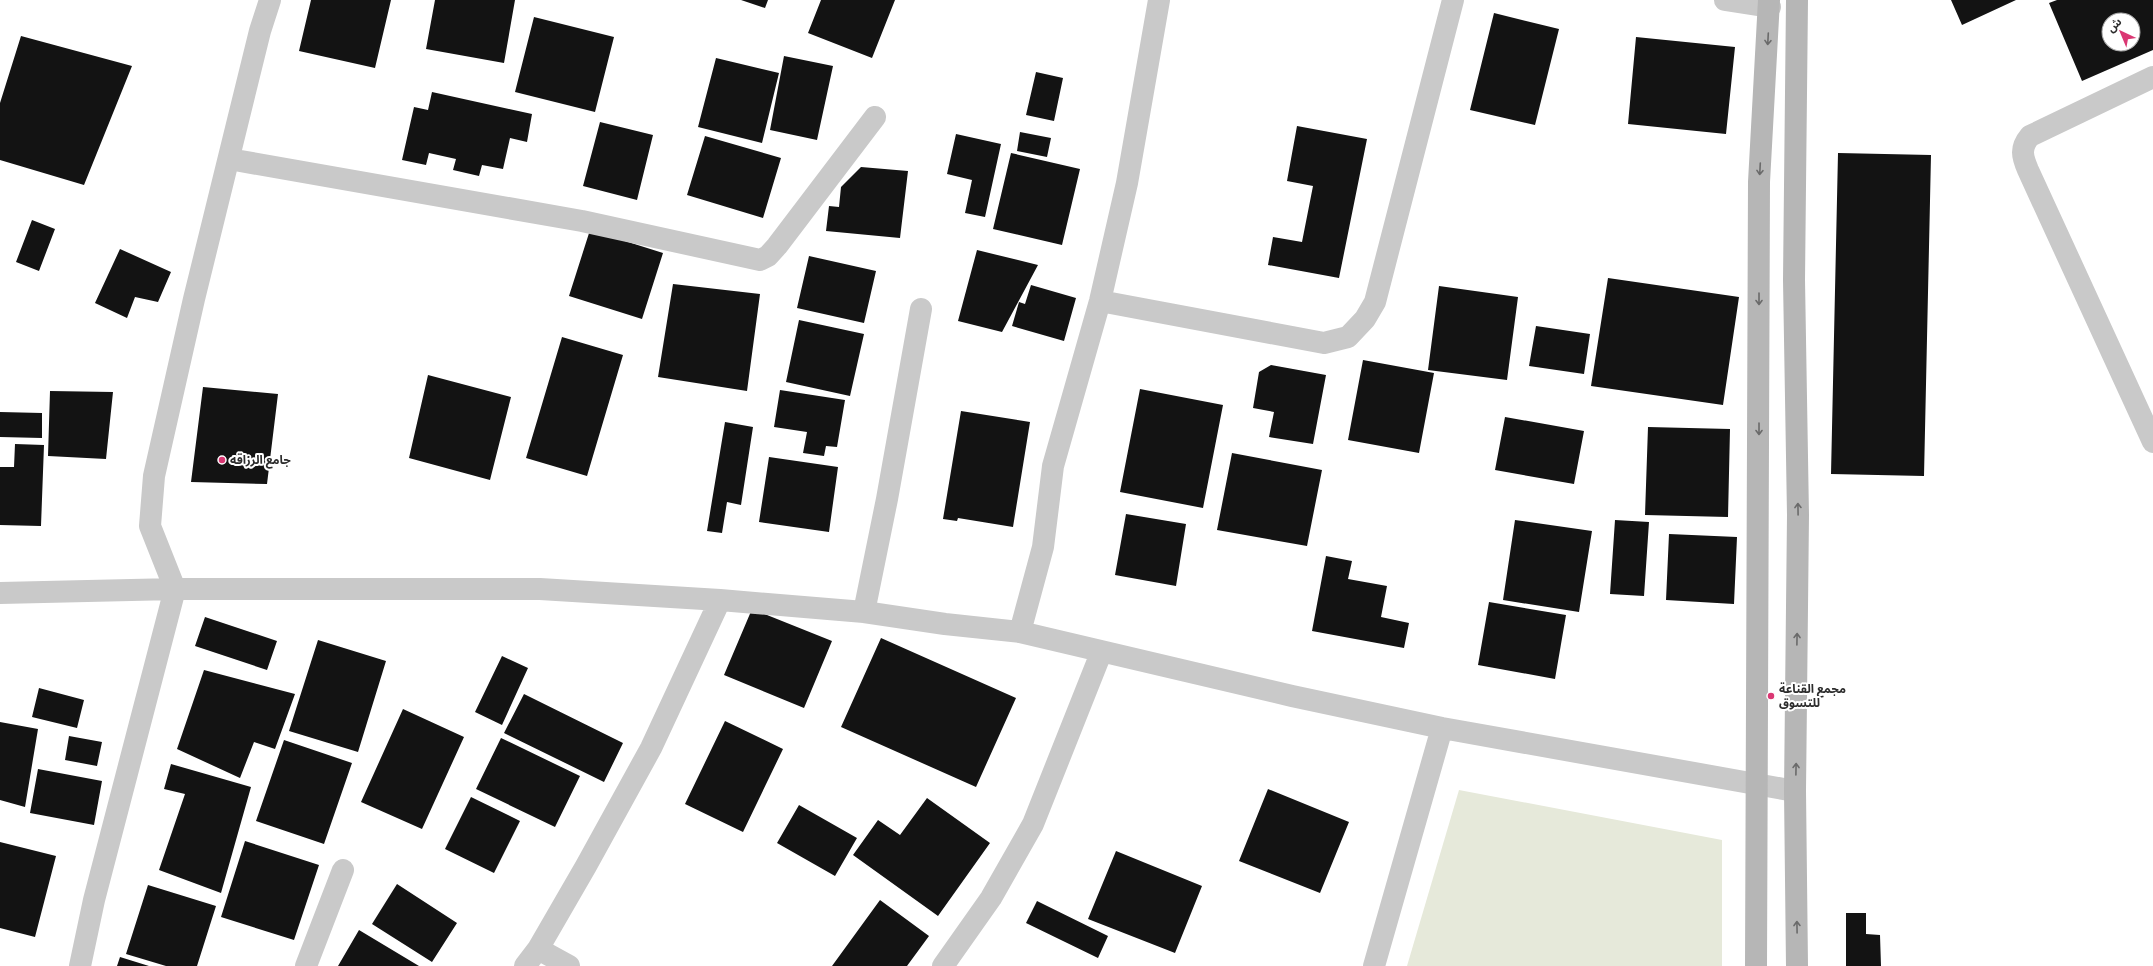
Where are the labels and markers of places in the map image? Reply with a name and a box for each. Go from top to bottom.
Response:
place label: جامع الرزاقه [230,452,291,469]
marker: جامع الرزاقه [217,455,227,465]
place label: مجمع القناعة للتسوق [1779,681,1846,710]
marker: مجمع القناعة للتسوق [1766,691,1776,701]

